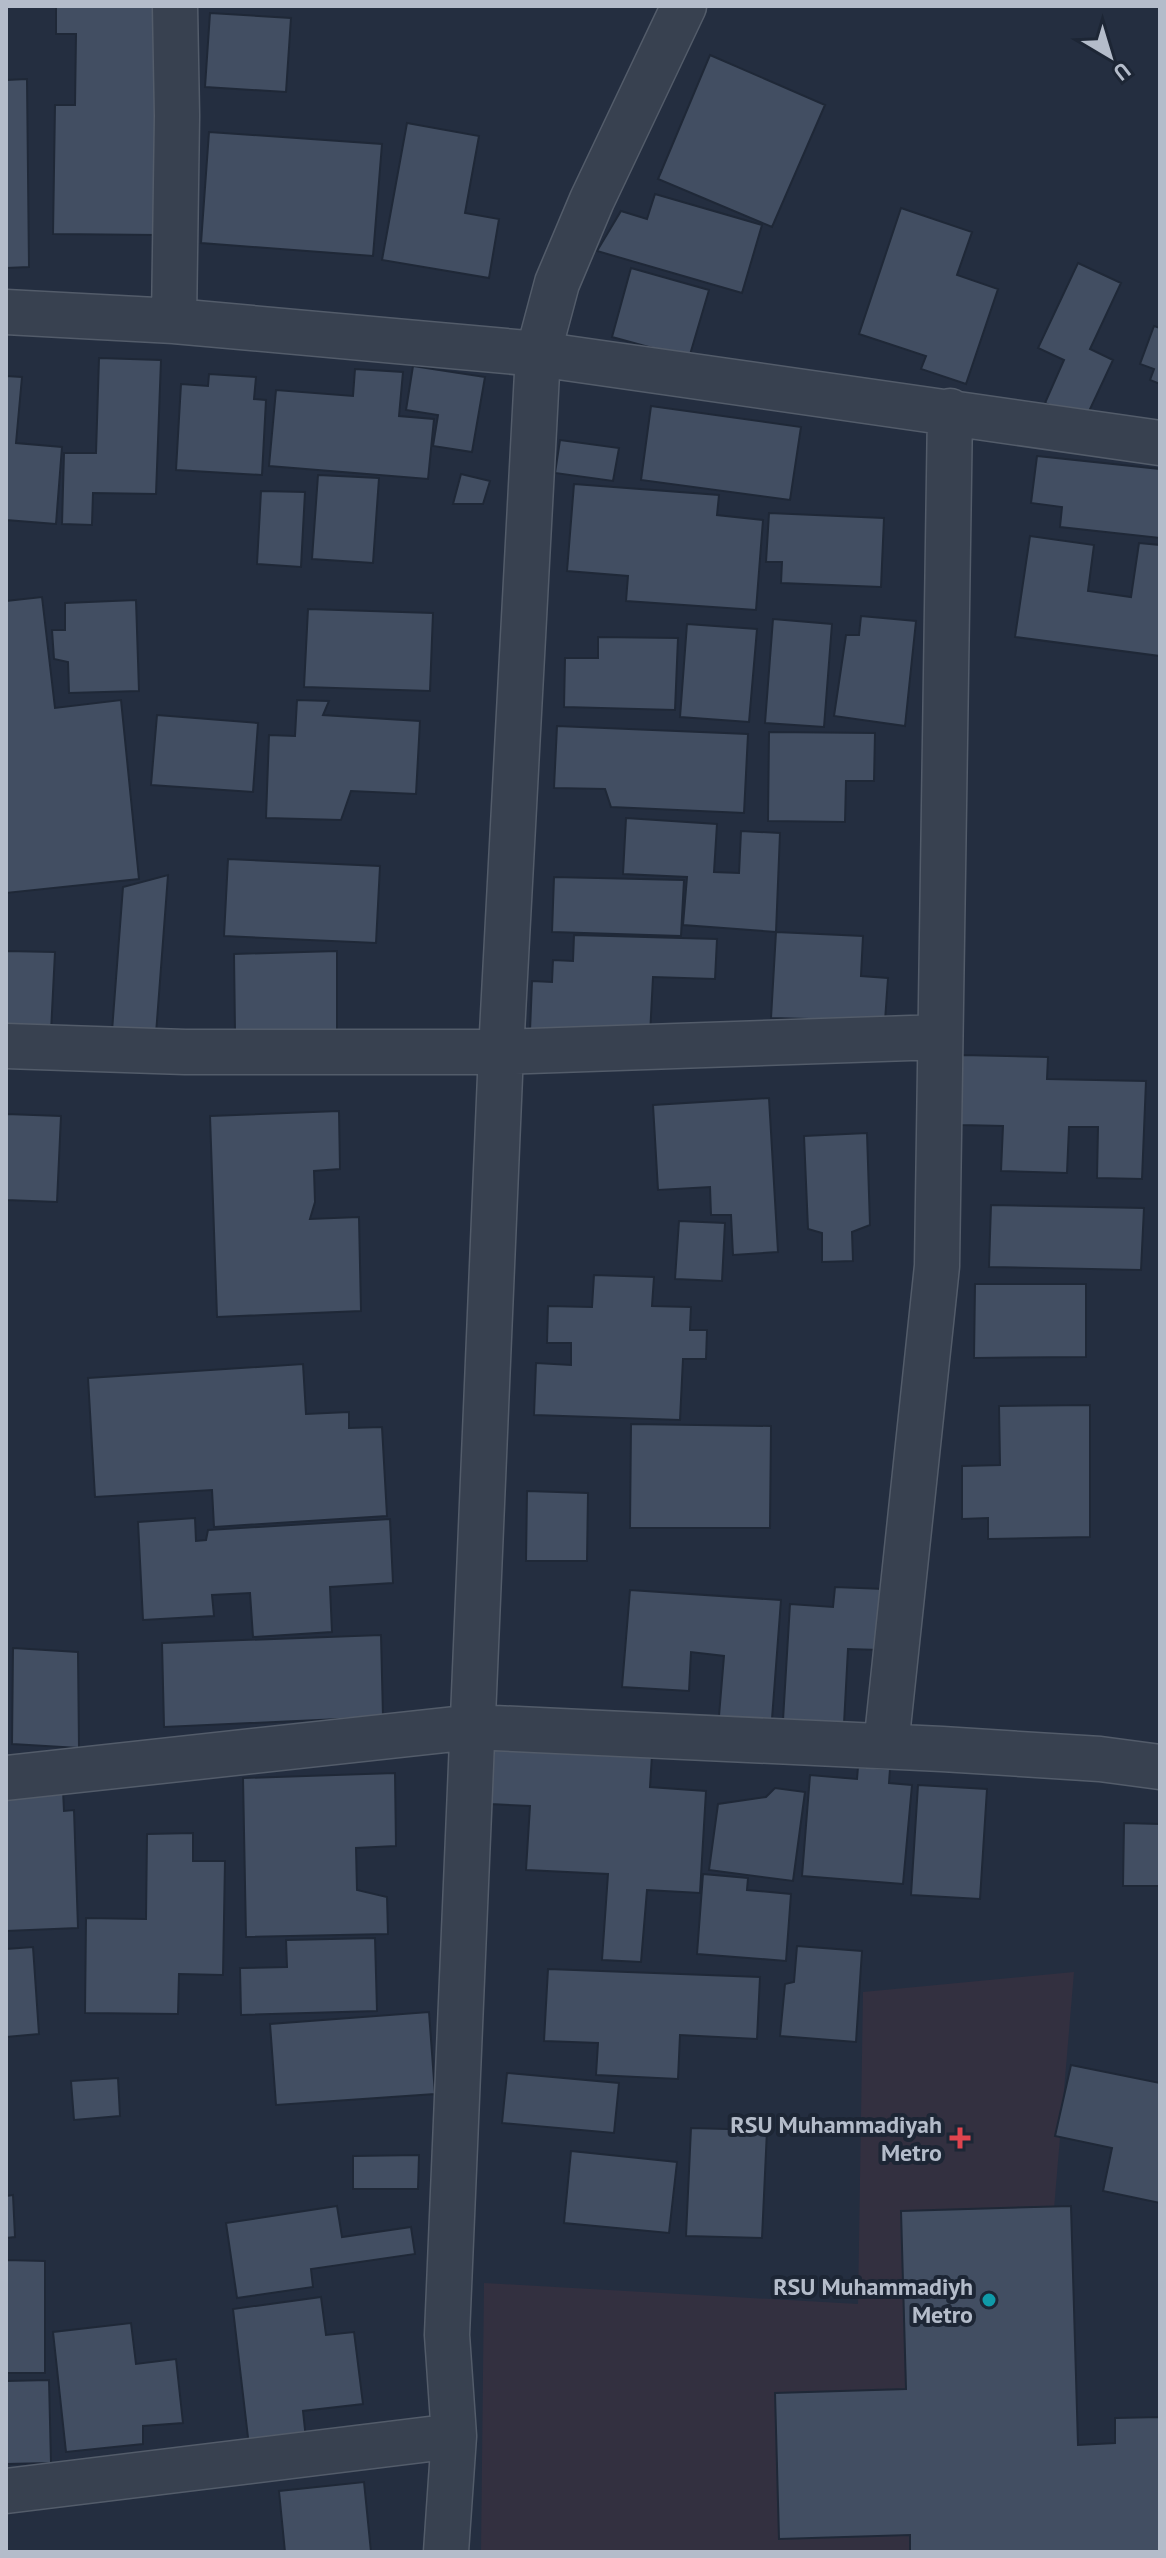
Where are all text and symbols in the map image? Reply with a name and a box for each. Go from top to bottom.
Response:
north arrow [1070,16,1150,96]
text: U [1108,56,1136,87]
place label: RSU Muhammadiyah Metro [730,2109,942,2168]
marker: RSU Muhammadiyah Metro [949,2127,971,2149]
place label: RSU Muhammadiyh Metro [773,2271,973,2330]
marker: RSU Muhammadiyh Metro [980,2291,998,2309]

